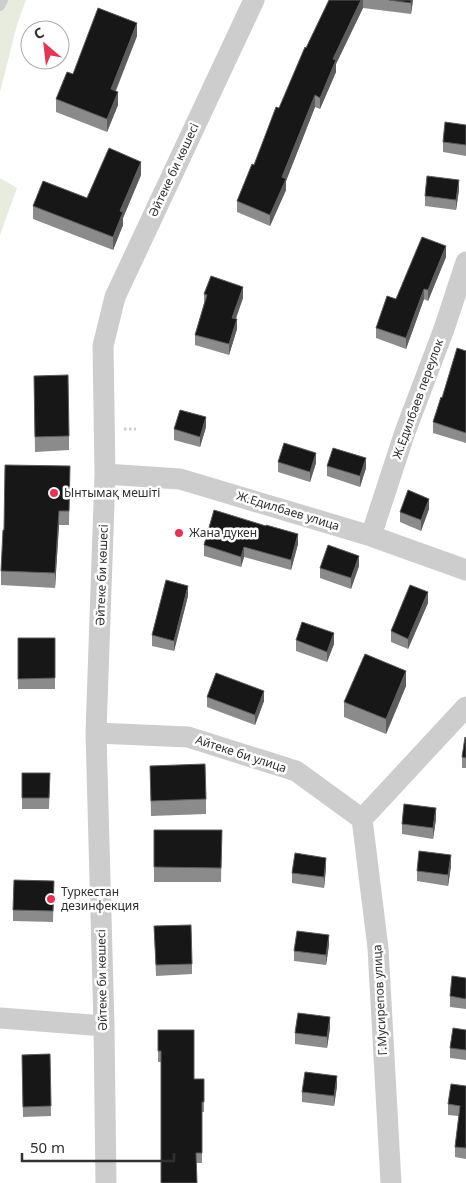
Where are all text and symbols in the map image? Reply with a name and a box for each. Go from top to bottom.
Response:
north arrow [20,20,70,70]
text: С [30,23,47,44]
street label: Әйтеке би көшесі [144,120,203,219]
street label: Ж.Едилбаев переулок [388,336,447,461]
place label: Ынтымақ мешіті [64,484,160,501]
marker: Ынтымақ мешіті [48,487,60,499]
street label: Ж.Едилбаев улица [235,487,342,534]
street label: Әйтеке би көшесі [91,524,112,626]
place label: Жана дукен [189,524,257,541]
marker: Жана дукен [173,527,185,539]
street label: Айтеке би улица [193,731,289,776]
place label: Туркестан дезинфекция [61,883,139,914]
marker: Туркестан дезинфекция [45,893,57,905]
street label: Әйтеке би көшесі [92,929,111,1031]
street label: Г.Мусирепов улица [368,944,391,1056]
scale bar [22,1130,175,1162]
text: 50 m [30,1137,65,1157]

